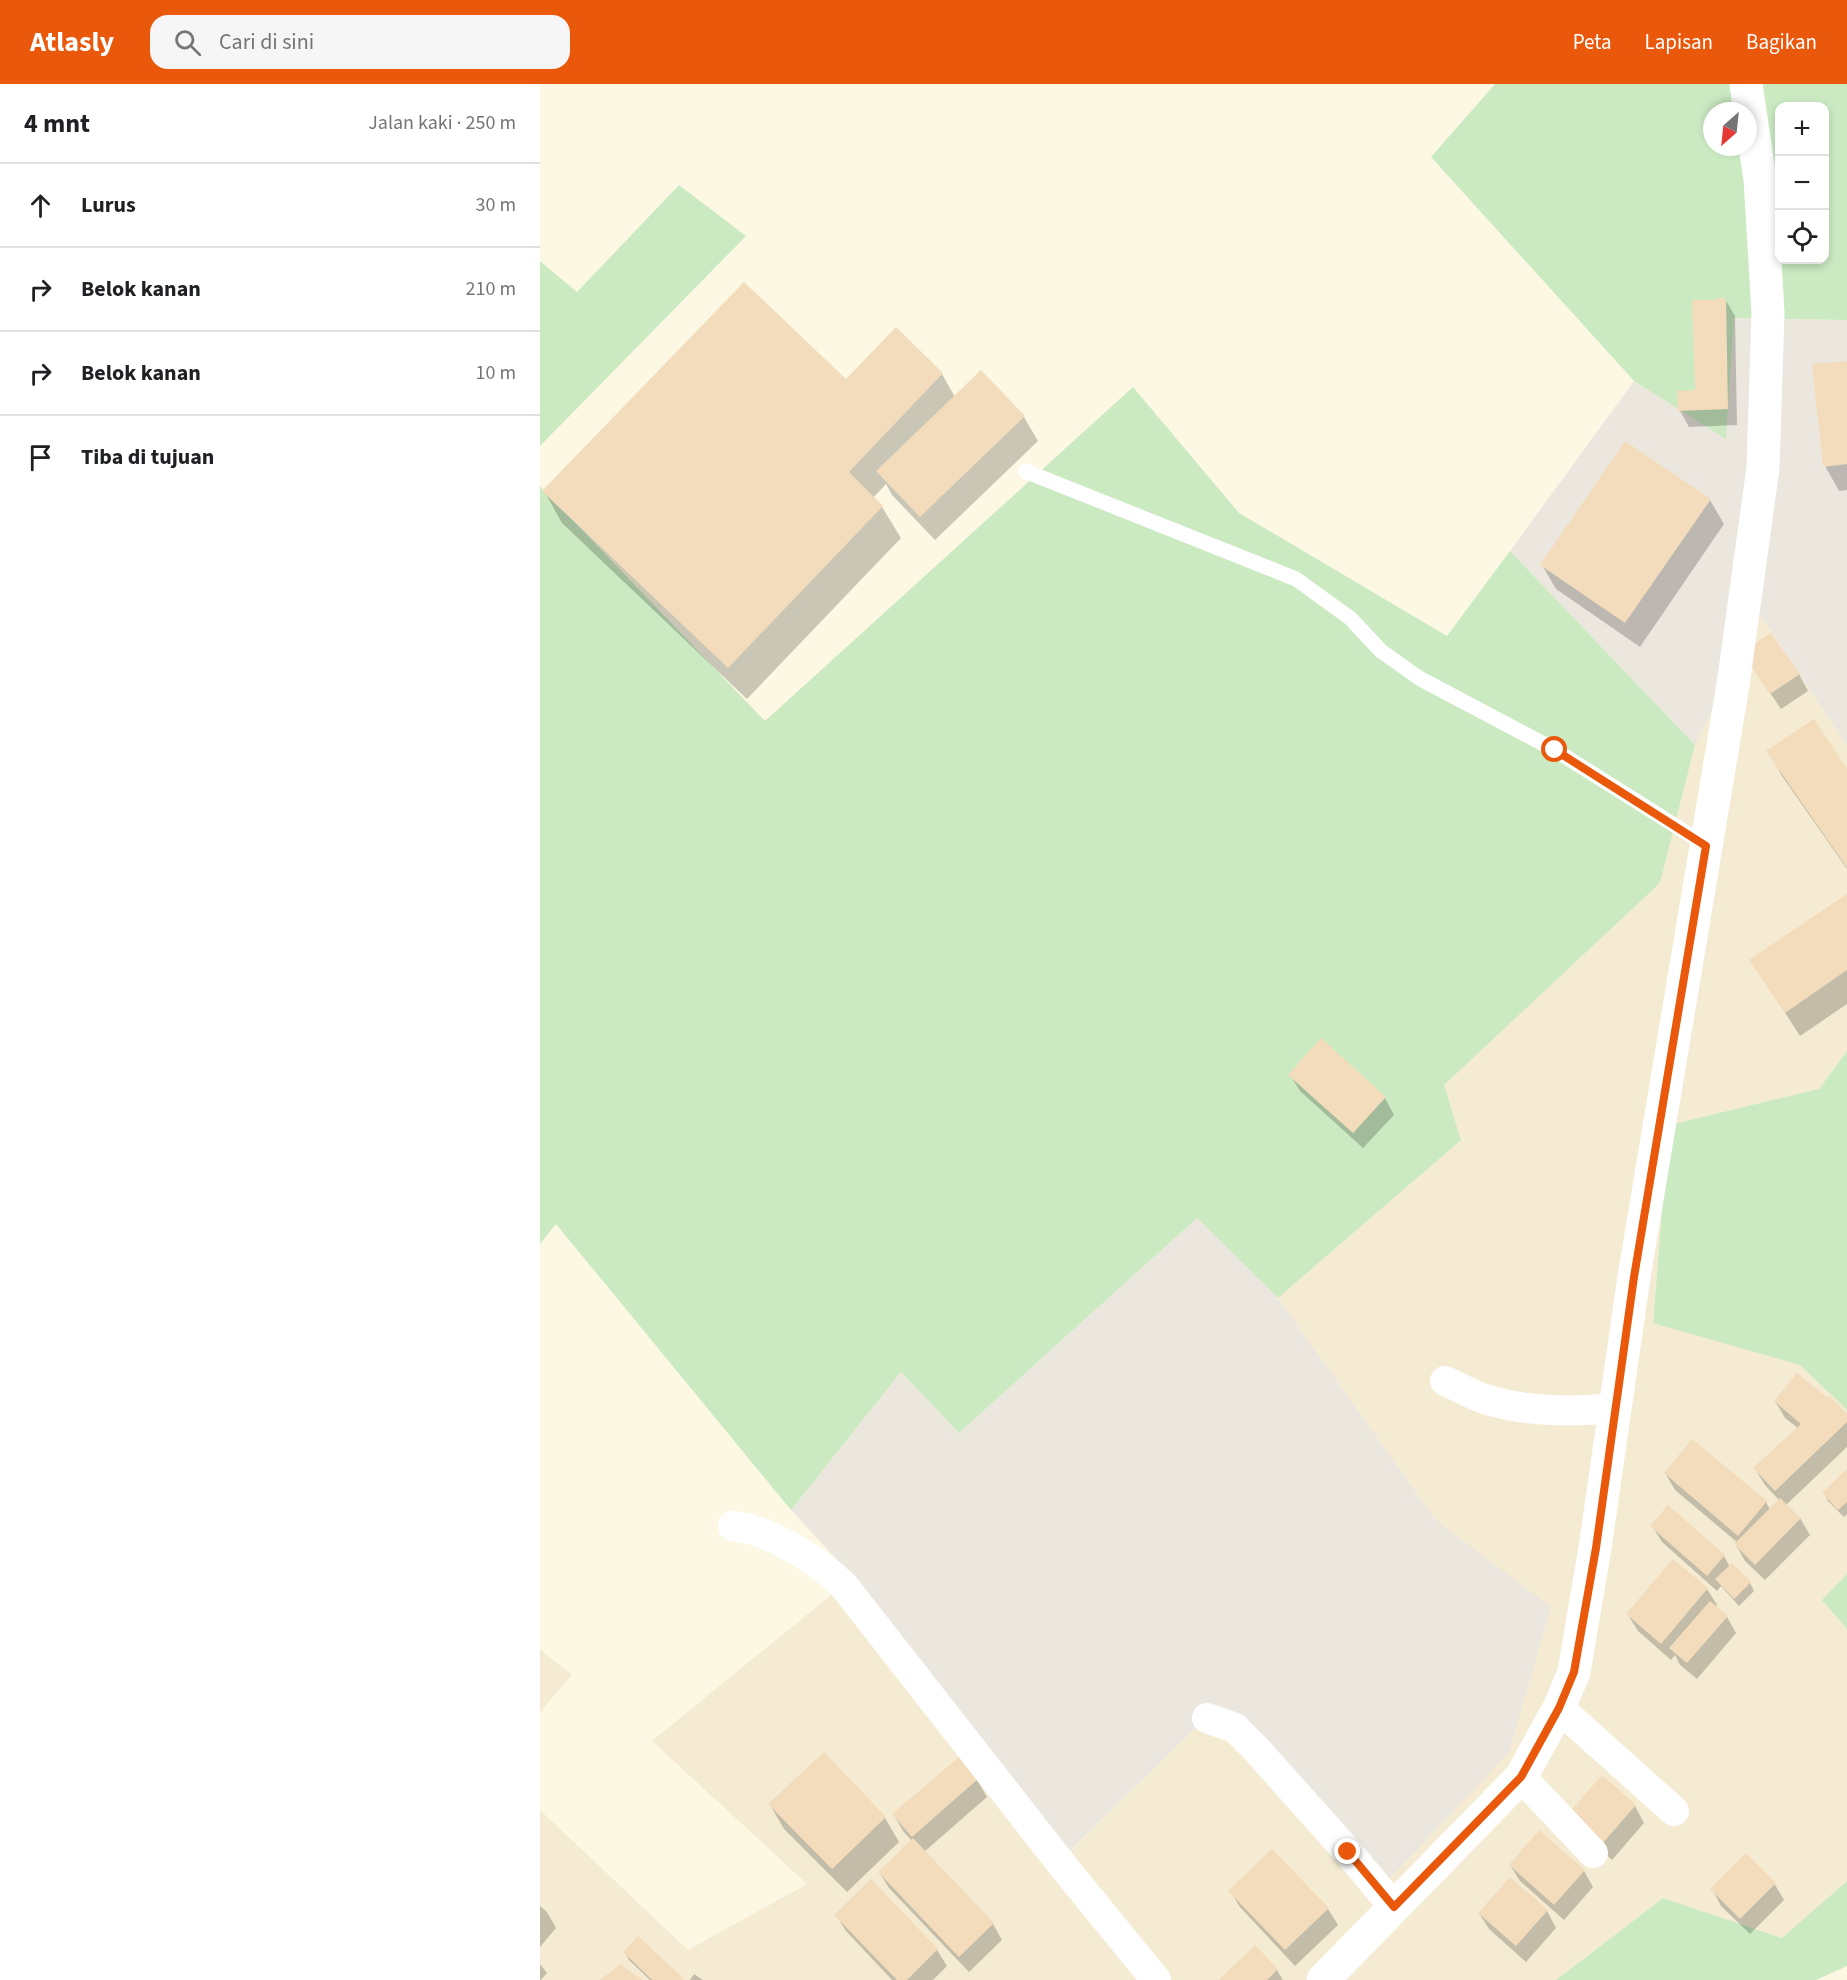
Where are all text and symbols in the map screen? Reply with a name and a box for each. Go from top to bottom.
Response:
search box [150,15,570,69]
text: Atlasly [30,22,114,62]
icon: search [171,26,204,59]
text: Cari di sini [219,26,314,58]
text: Peta [1573,27,1612,57]
text: Lapisan [1645,27,1713,57]
text: Bagikan [1746,27,1817,57]
north arrow [1703,102,1757,156]
map controls [1775,102,1829,264]
button: + [1775,102,1829,156]
text: 4 mnt [24,105,90,142]
text: Jalan kaki · 250 m [368,109,516,137]
button: − [1775,156,1829,210]
icon: ahead [24,189,57,222]
text: Lurus [81,189,136,221]
text: 30 m [476,191,516,219]
button: locate [1775,210,1829,264]
icon: right [24,273,57,306]
text: Belok kanan [81,273,201,305]
text: 210 m [466,275,516,303]
icon: right [24,357,57,390]
text: Belok kanan [81,357,201,389]
text: 10 m [476,359,516,387]
icon: arrive [24,441,57,474]
text: Tiba di tujuan [81,441,214,473]
route start [1541,736,1567,762]
route end [1334,1838,1360,1864]

